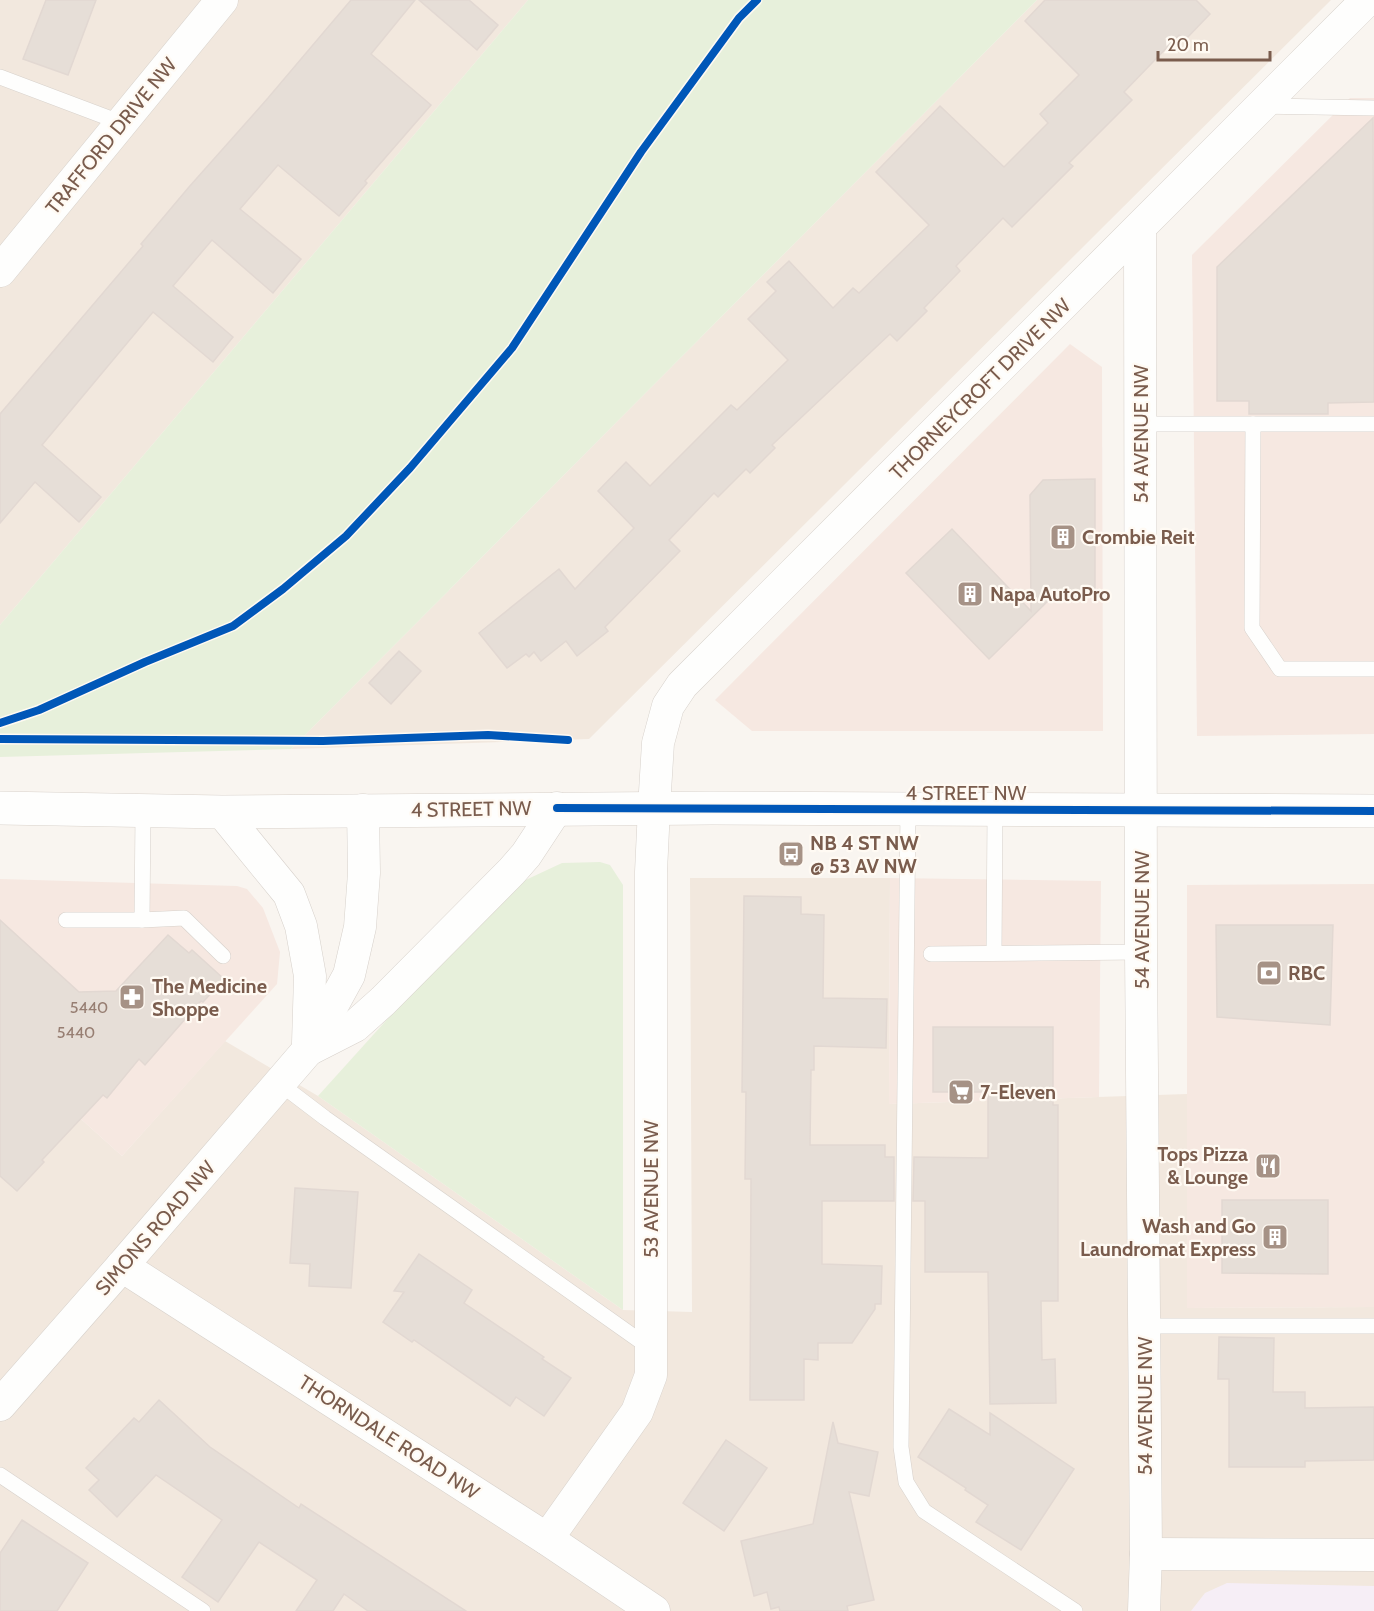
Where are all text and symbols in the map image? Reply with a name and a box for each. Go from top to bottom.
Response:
scale bar [1158,24,1270,62]
text: 20 m [1167,34,1209,56]
street label: TRAFFORD DRIVE NW [40,53,182,219]
street label: THORNEYCROFT DRIVE NW [884,293,1076,485]
street label: 54 AVENUE NW [1129,365,1153,503]
building icon: Crombie Reit [1048,522,1078,552]
place label: Crombie Reit [1082,525,1195,549]
building icon: Napa AutoPro [955,579,985,609]
place label: Napa AutoPro [990,582,1111,606]
street label: 4 STREET NW [906,781,1026,805]
street label: 4 STREET NW [410,796,532,822]
place label: NB 4 ST NW @ 53 AV NW [810,831,919,878]
bus stop icon: NB 4 ST NW @ 53 AV NW [776,839,806,869]
street label: 54 AVENUE NW [1130,851,1154,989]
bank icon: RBC [1254,958,1284,988]
place label: RBC [1288,961,1325,985]
place label: The Medicine Shoppe [152,974,267,1021]
pharmacy icon: The Medicine Shoppe [117,982,147,1012]
house number: 5440 [70,998,108,1017]
house number: 5440 [57,1023,95,1042]
supermarket icon: 7-Eleven [946,1077,976,1107]
place label: 7-Eleven [980,1080,1056,1104]
street label: 53 AVENUE NW [639,1120,663,1258]
place label: Tops Pizza & Lounge [1157,1142,1248,1189]
restaurant icon: Tops Pizza & Lounge [1253,1151,1283,1181]
street label: SIMONS ROAD NW [90,1156,220,1300]
place label: Wash and Go Laundromat Express [1080,1214,1256,1261]
building icon: Wash and Go Laundromat Express [1260,1222,1290,1252]
street label: 54 AVENUE NW [1133,1337,1157,1475]
street label: THORNDALE ROAD NW [294,1370,484,1504]

